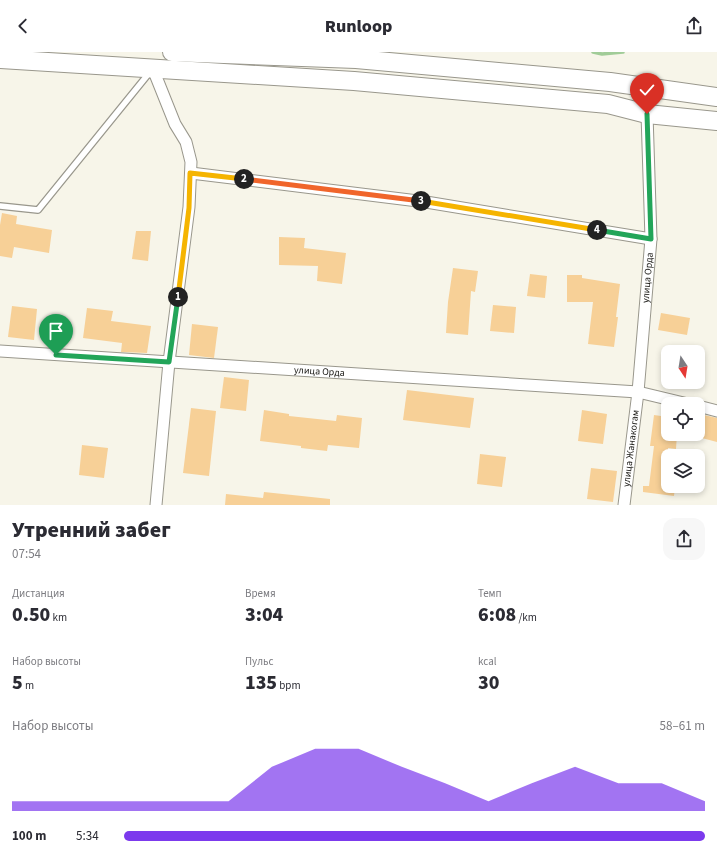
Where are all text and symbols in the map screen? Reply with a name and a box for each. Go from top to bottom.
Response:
text: Runloop [325,14,392,39]
icon: back [12,15,34,37]
icon: share [683,15,705,37]
pin [630,73,664,114]
icon: check [636,79,658,101]
pin: 2 [234,169,254,189]
text: 2 [241,171,247,186]
pin: 3 [411,191,431,211]
text: 3 [418,193,424,208]
pin: 4 [587,220,607,240]
text: 4 [594,222,600,237]
street label: улица Орда [639,252,657,304]
pin: 1 [168,287,188,307]
text: 1 [175,289,181,304]
pin [39,314,73,355]
icon: arrive [45,320,67,342]
north arrow [661,345,705,389]
map controls [661,345,705,493]
street label: улица Орда [294,363,345,380]
button: locate [661,397,705,441]
street label: улица Жанакогам [619,409,643,488]
button: layers [661,449,705,493]
text: Утренний забег [12,514,171,546]
button: share [663,518,705,560]
text: 07:54 [12,545,41,563]
text: Дистанция [12,586,65,601]
text: Время [245,586,276,601]
text: Темп [478,586,502,601]
text: 0.50 [12,601,50,629]
text: 3:04 [245,601,283,629]
text: 6:08 [478,601,516,629]
text: km [50,610,67,625]
text: /km [516,610,537,625]
text: Набор высоты [12,654,81,669]
text: Пульс [245,654,273,669]
text: kcal [478,654,497,669]
text: 5 [12,669,23,697]
text: 135 [245,669,277,697]
text: 30 [478,669,499,697]
text: m [23,678,34,693]
text: bpm [277,678,301,693]
text: Набор высоты [12,717,94,735]
text: 58–61 m [660,717,705,735]
text: 100 m [12,827,46,845]
text: 5:34 [76,827,99,845]

